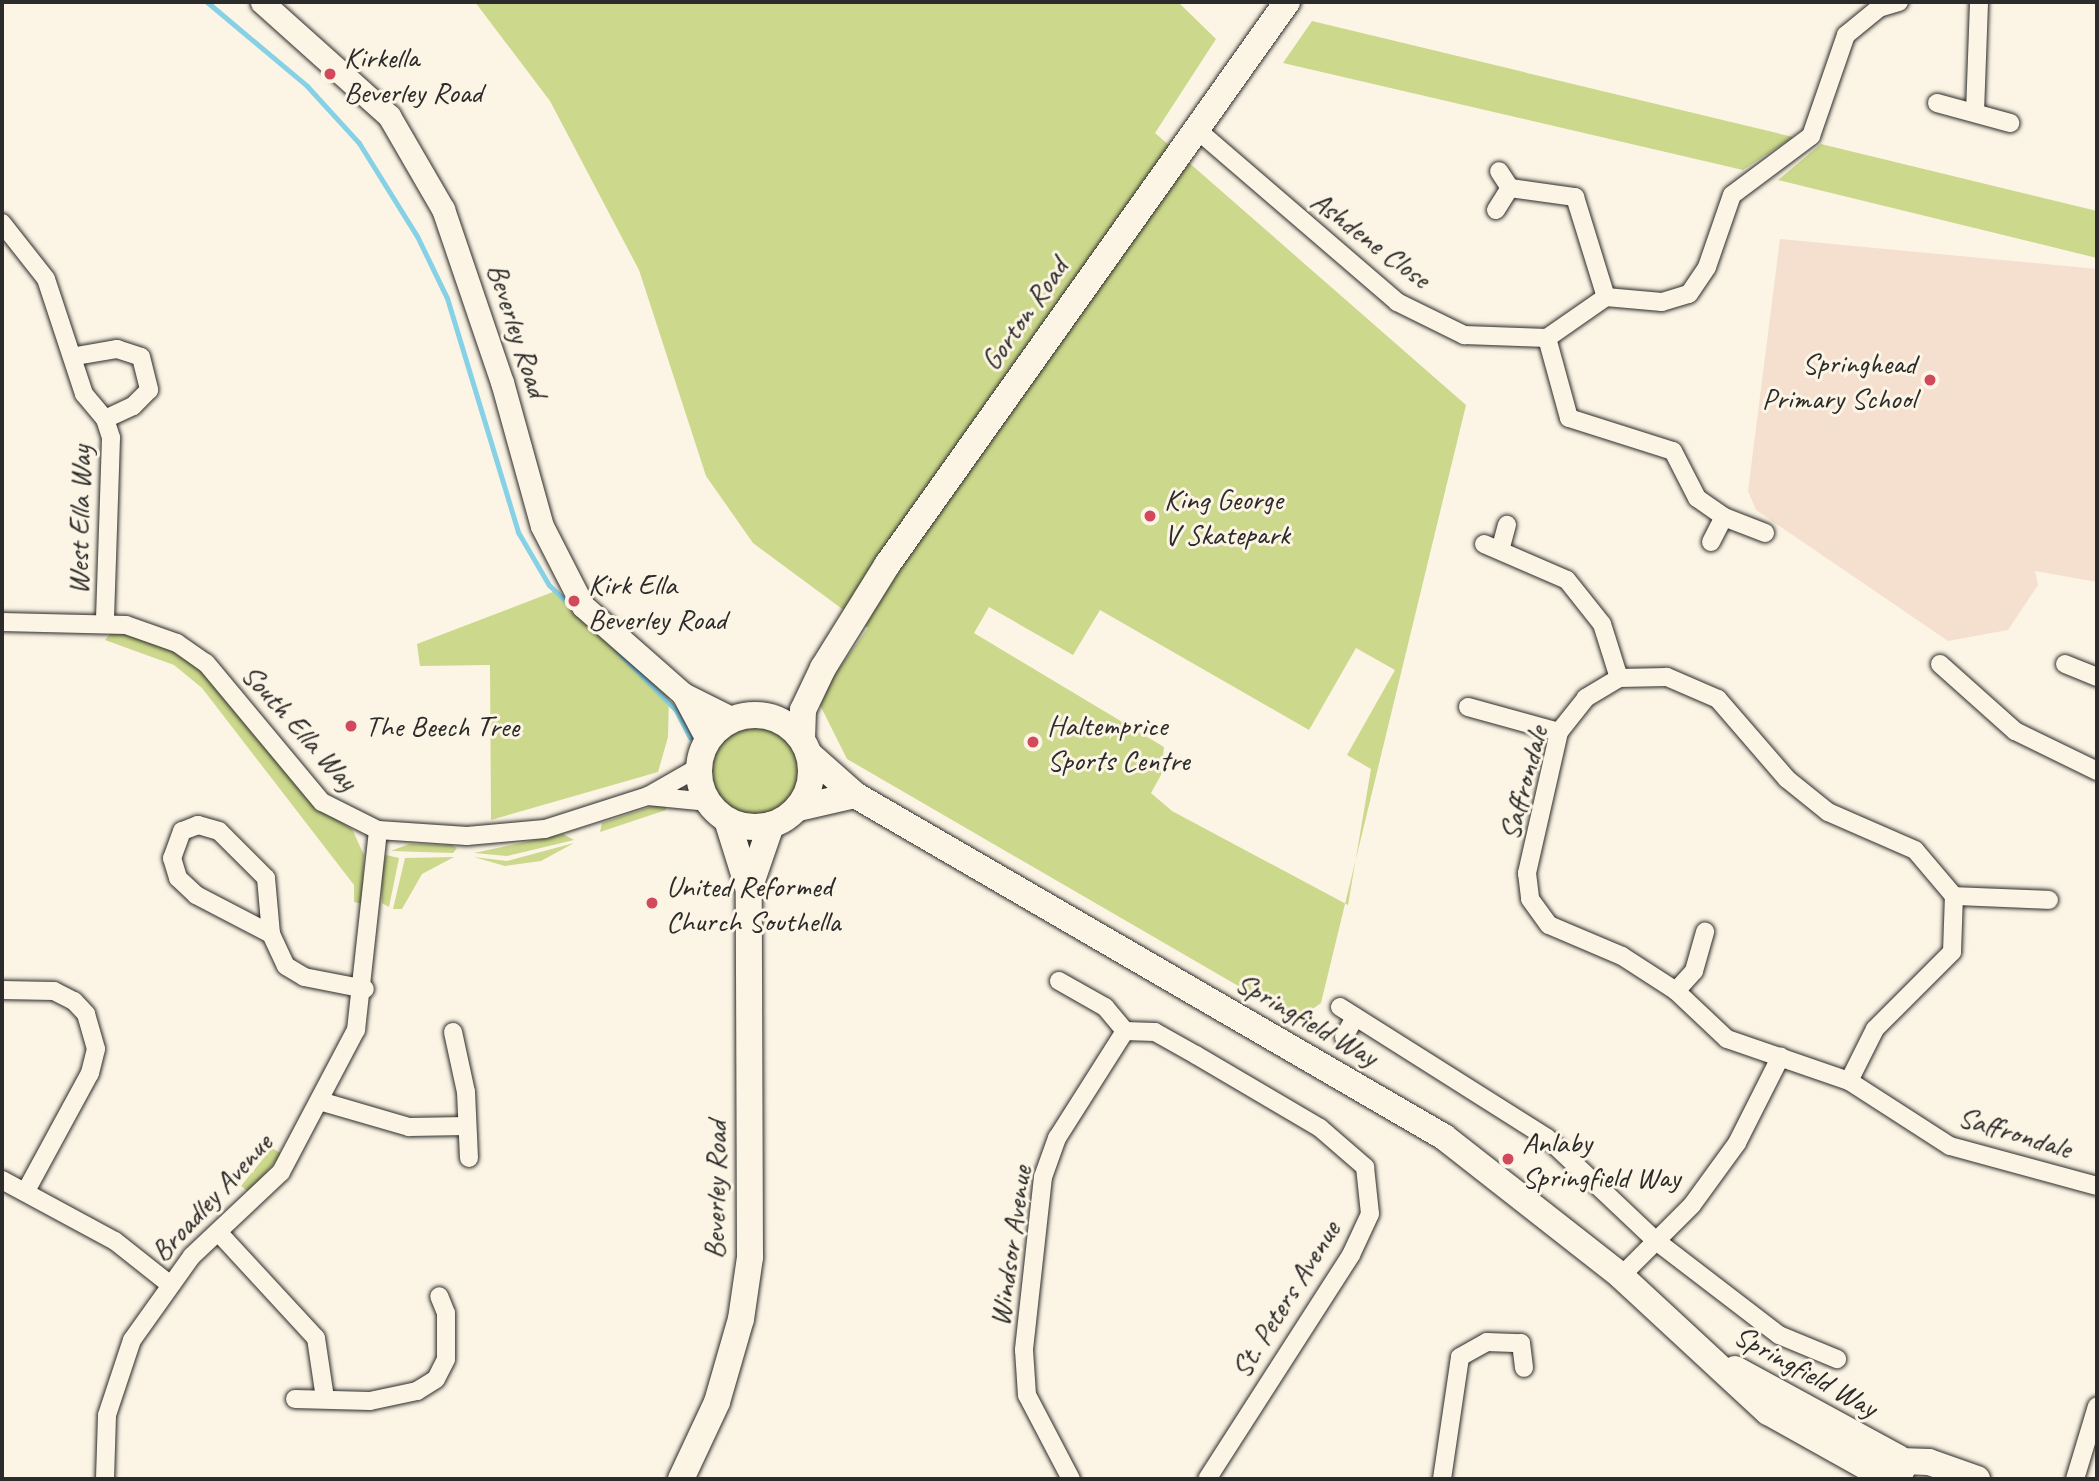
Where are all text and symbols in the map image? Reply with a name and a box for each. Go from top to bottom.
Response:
place label: Kirkella Beverley Road [344,39,482,110]
marker: Kirkella Beverley Road [322,66,338,82]
street label: Ashdene Close [1304,182,1438,296]
street label: Gorton Road [973,251,1075,377]
street label: Beverley Road [480,259,556,401]
place label: Springhead Primary School [1762,345,1916,416]
marker: Springhead Primary School [1922,372,1938,388]
street label: West Ella Way [60,445,98,595]
place label: King George V Skatepark [1164,481,1290,552]
marker: King George V Skatepark [1142,508,1158,524]
place label: Kirk Ella Beverley Road [588,566,726,636]
marker: Kirk Ella Beverley Road [566,593,582,609]
street label: South Ella Way [234,656,366,798]
place label: Haltemprice Sports Centre [1047,707,1190,778]
place label: The Beech Tree [365,708,519,744]
marker: The Beech Tree [343,718,359,734]
street label: Saffrondale [1491,722,1555,844]
marker: Haltemprice Sports Centre [1025,734,1041,750]
place label: United Reformed Church Southella [666,868,841,938]
marker: United Reformed Church Southella [644,895,660,911]
street label: Springfield Way [1229,964,1385,1074]
street label: Saffrondale [1954,1098,2076,1166]
street label: Beverley Road [696,1121,734,1259]
place label: Anlaby Springfield Way [1522,1124,1680,1194]
street label: Broadley Avenue [143,1125,279,1269]
marker: Anlaby Springfield Way [1500,1151,1516,1167]
street label: Windsor Avenue [981,1164,1039,1328]
street label: St. Peters Avenue [1222,1214,1348,1384]
street label: Springfield Way [1728,1317,1884,1425]

